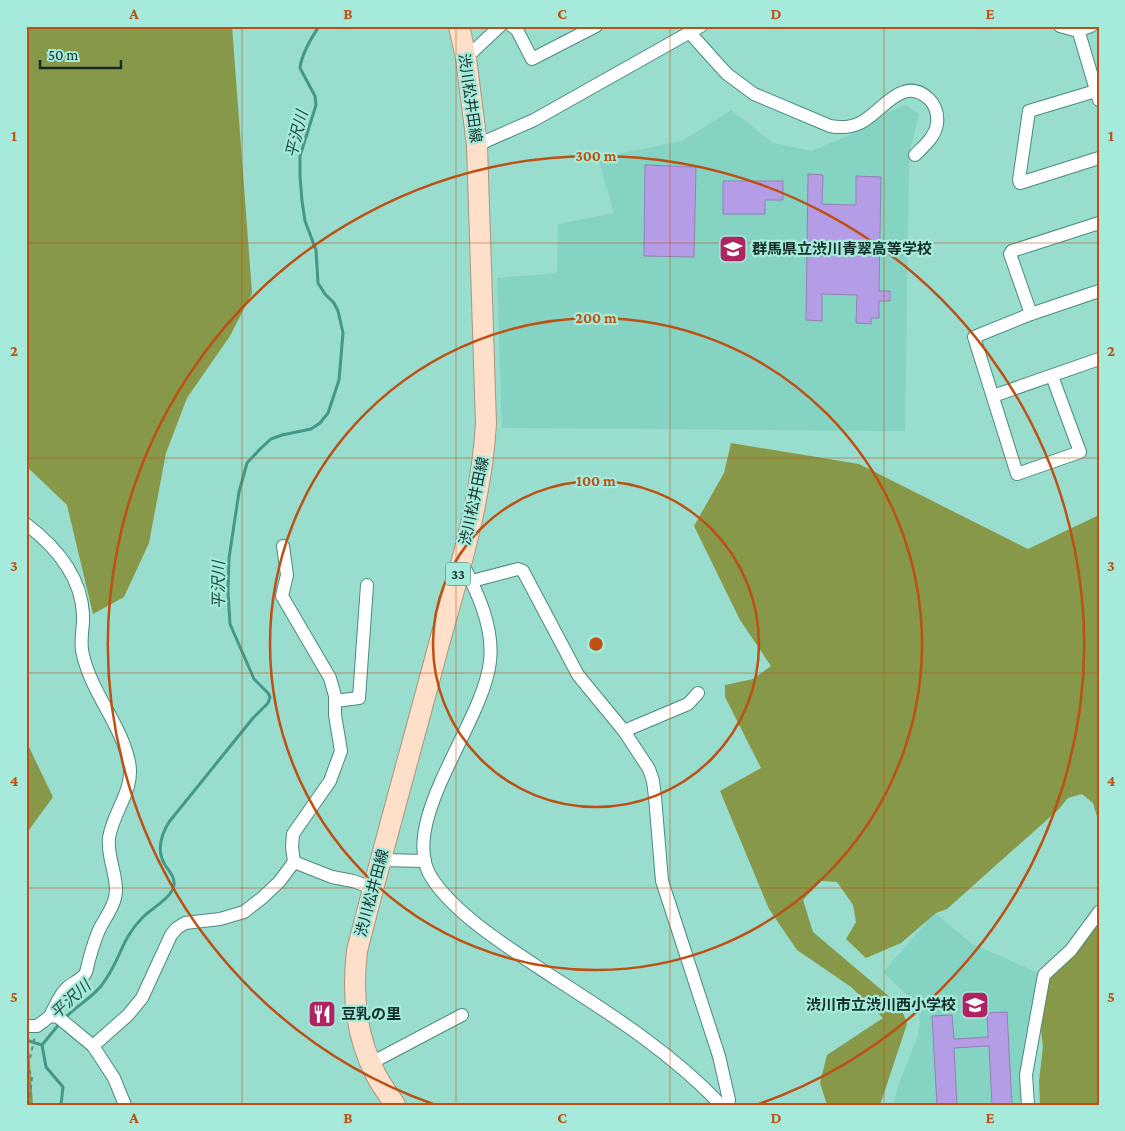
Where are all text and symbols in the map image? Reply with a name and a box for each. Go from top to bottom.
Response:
text: A [128,5,139,22]
text: B [343,5,353,22]
text: C [557,5,567,22]
text: D [770,5,782,22]
text: E [985,5,995,22]
scale bar [40,38,121,70]
text: 50 m [48,47,78,63]
street label: 渋川松井田線 [456,52,485,144]
water label: 平沢川 [282,107,311,159]
text: 1 [11,127,17,144]
text: 1 [1108,127,1114,144]
text: 300 m [575,148,617,164]
school or university icon: 群馬県立渋川青翠高等学校 [718,234,748,264]
place label: 群馬県立渋川青翠高等学校 [752,241,932,257]
text: 200 m [575,310,617,326]
text: 2 [10,342,18,359]
text: 2 [1107,342,1115,359]
street label: 渋川松井田線 [456,455,491,547]
text: 100 m [576,473,616,489]
text: 3 [10,557,18,574]
text: 3 [1107,557,1115,574]
water label: 平沢川 [210,559,227,609]
road number: 33 [446,562,470,586]
centre of rings [587,635,605,653]
text: 4 [10,772,19,789]
text: 4 [1107,772,1116,789]
street label: 渋川松井田線 [352,847,391,939]
water label: 平沢川 [47,975,95,1022]
text: 5 [10,988,18,1005]
text: 5 [1107,988,1115,1005]
school or university icon: 渋川市立渋川西小学校 [960,990,990,1020]
place label: 渋川市立渋川西小学校 [806,997,956,1013]
restaurant icon: 豆乳の里 [307,999,337,1029]
place label: 豆乳の里 [341,1006,401,1022]
text: A [128,1109,139,1126]
text: B [343,1109,353,1126]
text: C [557,1109,567,1126]
text: D [770,1109,782,1126]
text: E [985,1109,995,1126]

